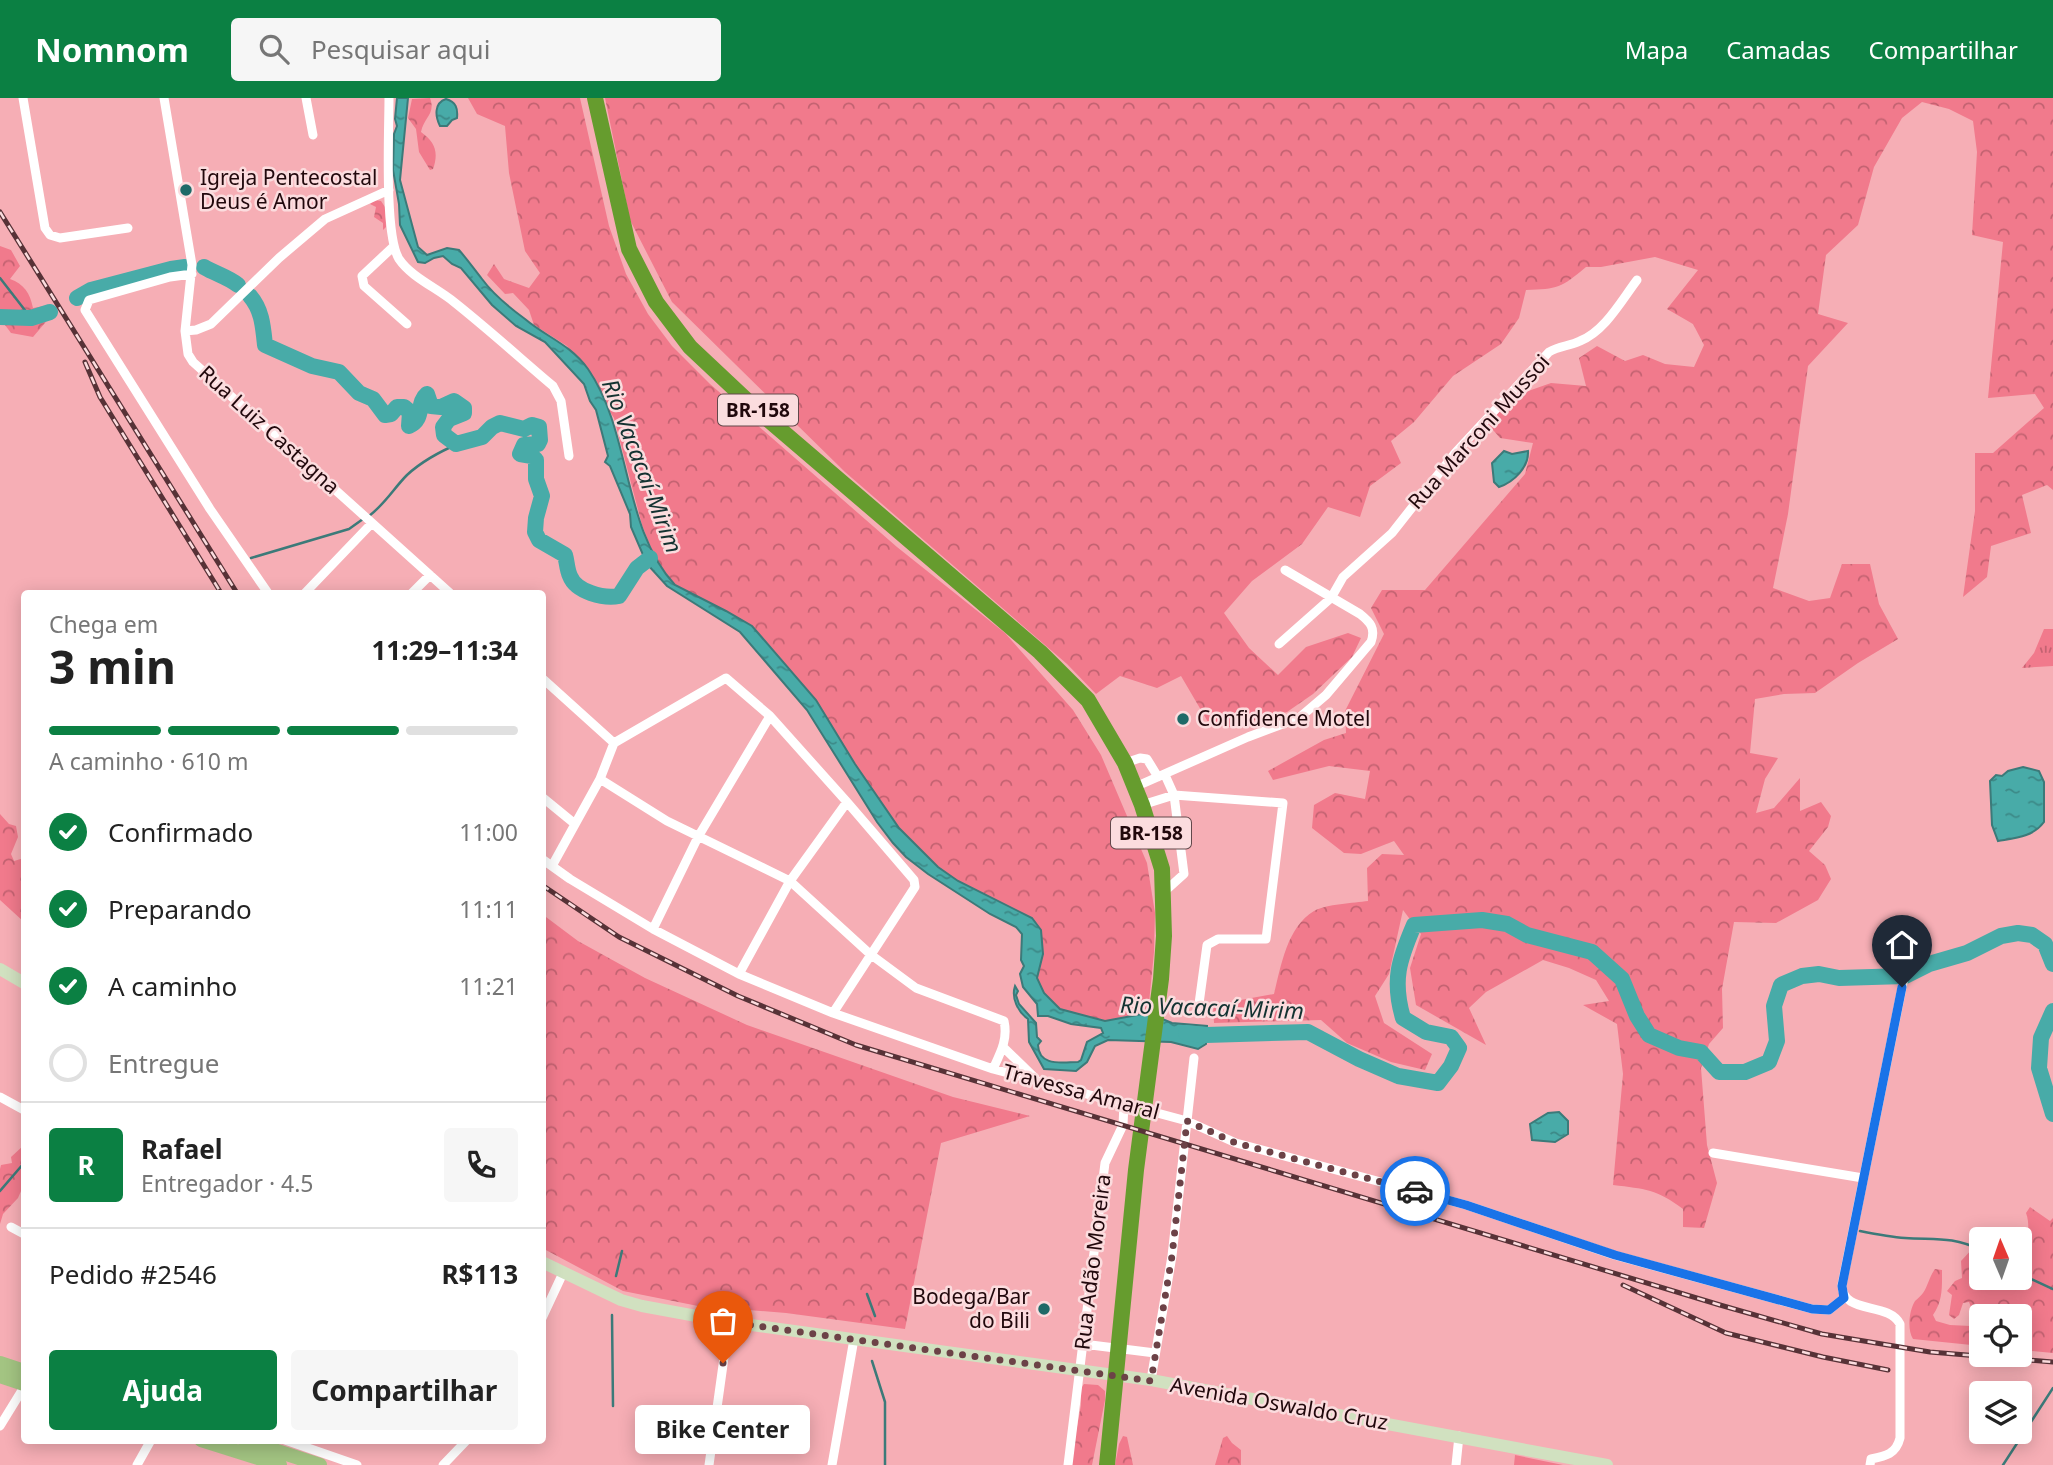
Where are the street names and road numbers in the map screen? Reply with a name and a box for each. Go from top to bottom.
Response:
street label: Rua Marconi Mussoi [1401,348,1555,515]
street label: Rua Luiz Castagna [193,359,346,500]
road number: BR-158 [718,394,798,426]
road number: BR-158 [1111,818,1191,848]
street label: Travessa Amaral [1000,1057,1163,1125]
street label: Rua Adão Moreira [1067,1172,1117,1351]
street label: Avenida Oswaldo Cruz [1168,1370,1390,1436]

